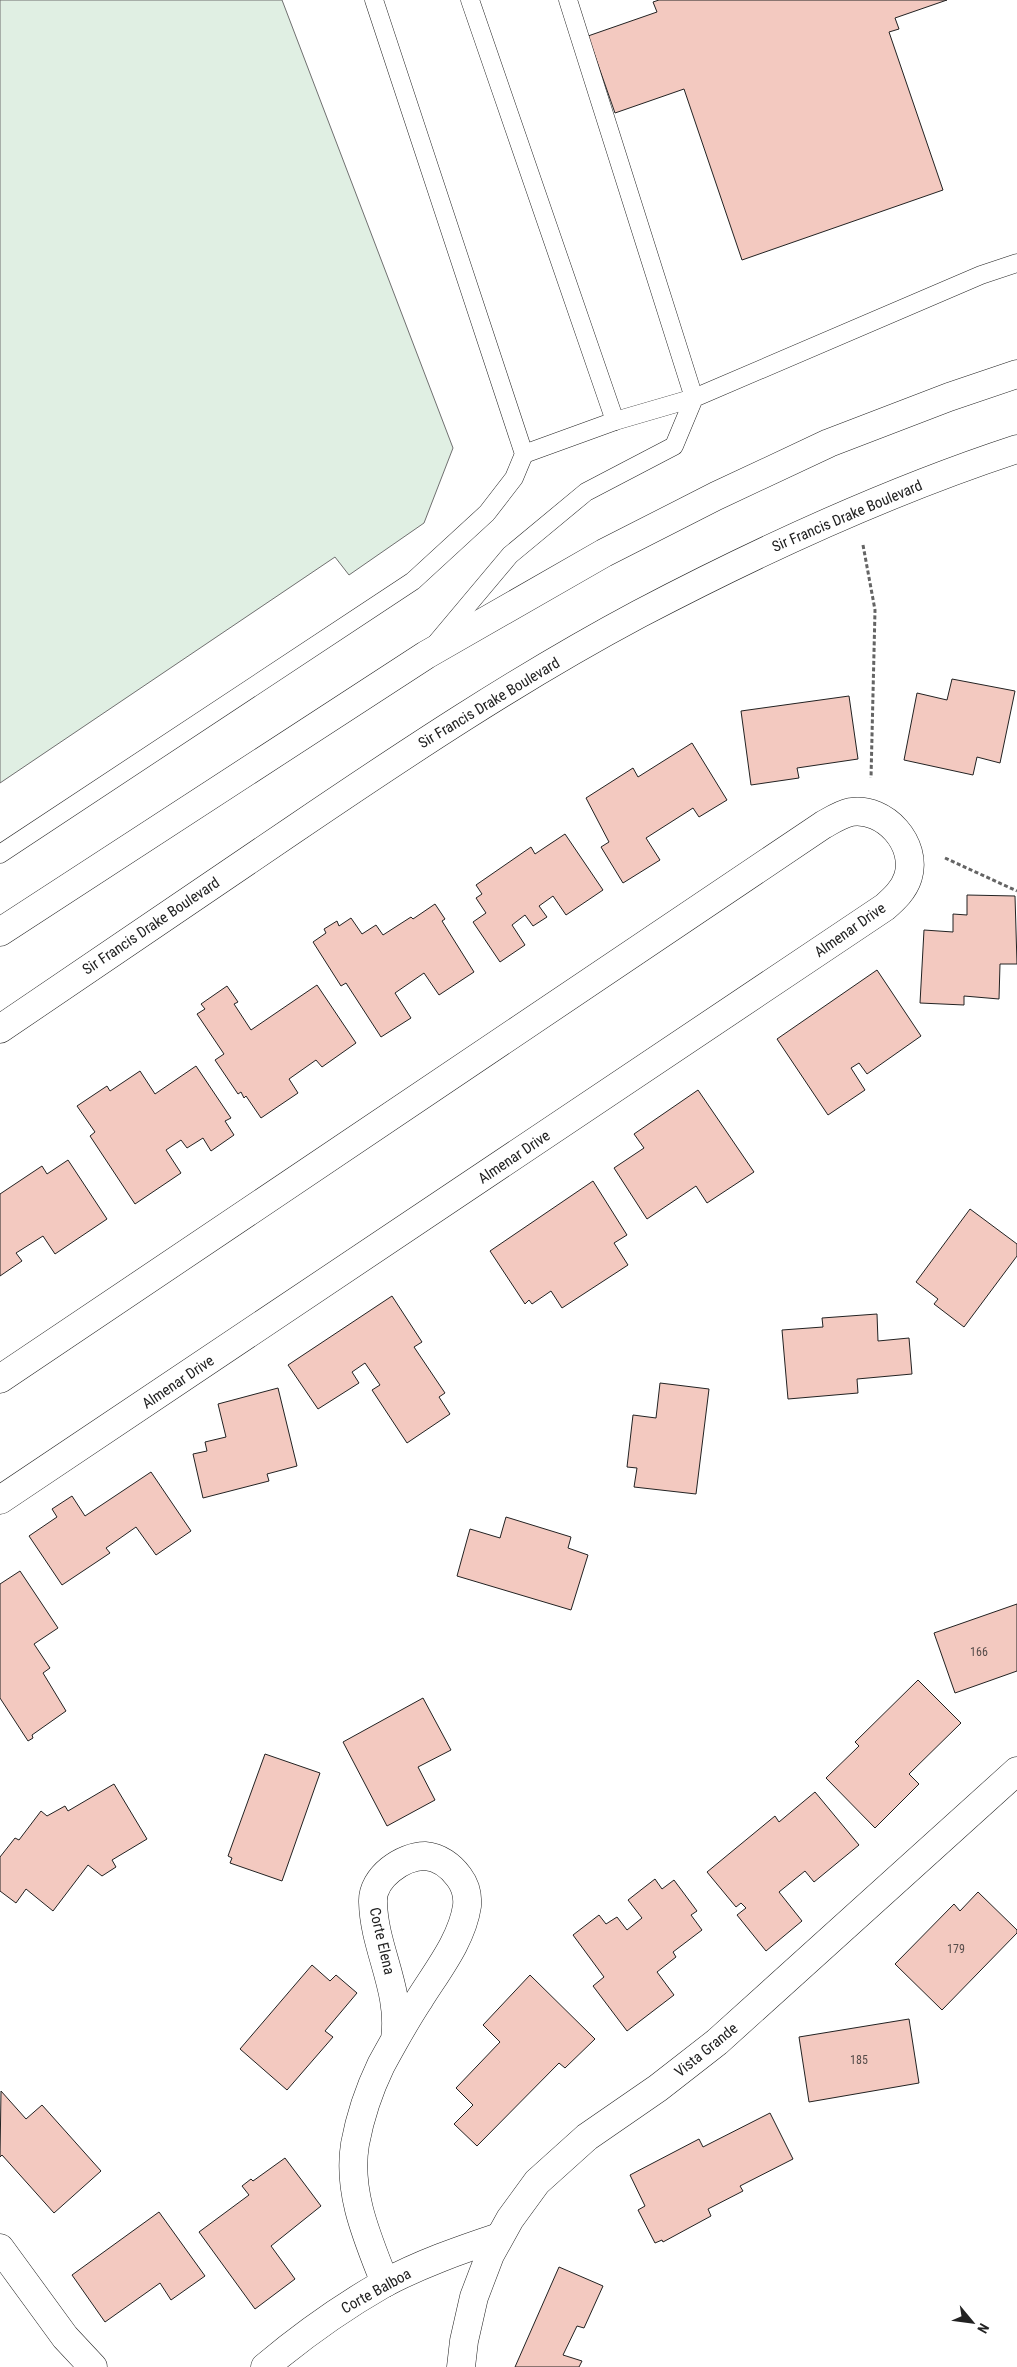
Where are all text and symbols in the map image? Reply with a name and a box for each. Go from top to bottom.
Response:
street label: Sir Francis Drake Boulevard [769,476,925,556]
street label: Sir Francis Drake Boulevard [415,654,563,752]
street label: Sir Francis Drake Boulevard [79,873,223,979]
street label: Almenar Drive [811,899,889,961]
street label: Almenar Drive [475,1126,553,1188]
street label: Almenar Drive [139,1351,217,1413]
house number: 166 [970,1645,988,1659]
street label: Corte Elena [366,1906,398,1976]
house number: 179 [947,1942,965,1956]
street label: Vista Grande [671,2019,741,2081]
house number: 185 [850,2053,868,2067]
street label: Corte Balboa [338,2265,414,2317]
north arrow [947,2297,997,2347]
text: N [974,2321,992,2336]

